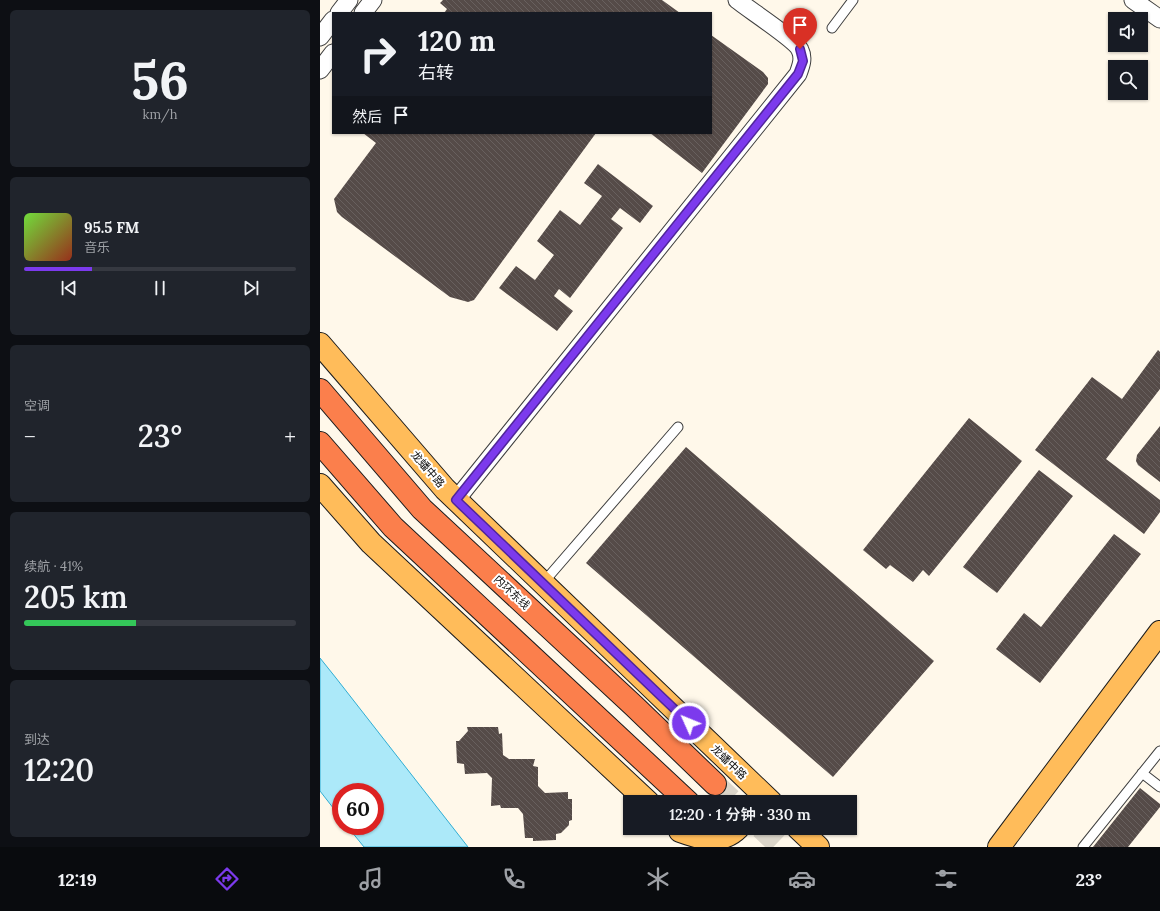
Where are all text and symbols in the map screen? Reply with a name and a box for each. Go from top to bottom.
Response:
pin [783,8,817,49]
map controls [1108,12,1148,100]
button: sound [1108,12,1148,52]
icon: arrive [789,14,811,36]
text: 120 m [418,23,495,59]
icon: right [352,28,404,80]
text: 56 [131,47,189,113]
button: search [1108,60,1148,100]
text: 右转 [418,61,454,84]
icon: arrive [390,104,412,126]
text: km/h [142,106,178,123]
text: 然后 [352,107,382,126]
text: 95.5 FM [84,218,139,237]
text: 音乐 [84,239,110,256]
icon: previous [58,277,80,299]
icon: pause [149,277,171,299]
icon: next [240,277,262,299]
text: 空调 [24,397,50,414]
text: 23° [138,417,182,455]
text: − [24,422,36,450]
text: + [284,422,296,450]
street label: 龙蟠中路 [408,448,448,490]
text: 续航 · 41% [24,558,83,575]
street label: 内环东线 [491,572,533,612]
text: 205 km [24,578,128,616]
position arrow [668,702,710,744]
text: 到达 [24,731,50,748]
street label: 龙蟠中路 [708,742,750,782]
text: 12:20 [24,751,94,789]
speed limit sign: 60 [332,783,384,835]
text: 12:20 · 1 分钟 · 330 m [669,805,811,824]
icon: directions [213,865,241,893]
icon: music [357,865,385,893]
icon: phone [500,865,528,893]
icon: climate [644,865,672,893]
icon: car [788,865,816,893]
icon: filters [932,865,960,893]
text: 12:19 [58,868,97,891]
text: 23° [1075,868,1102,891]

